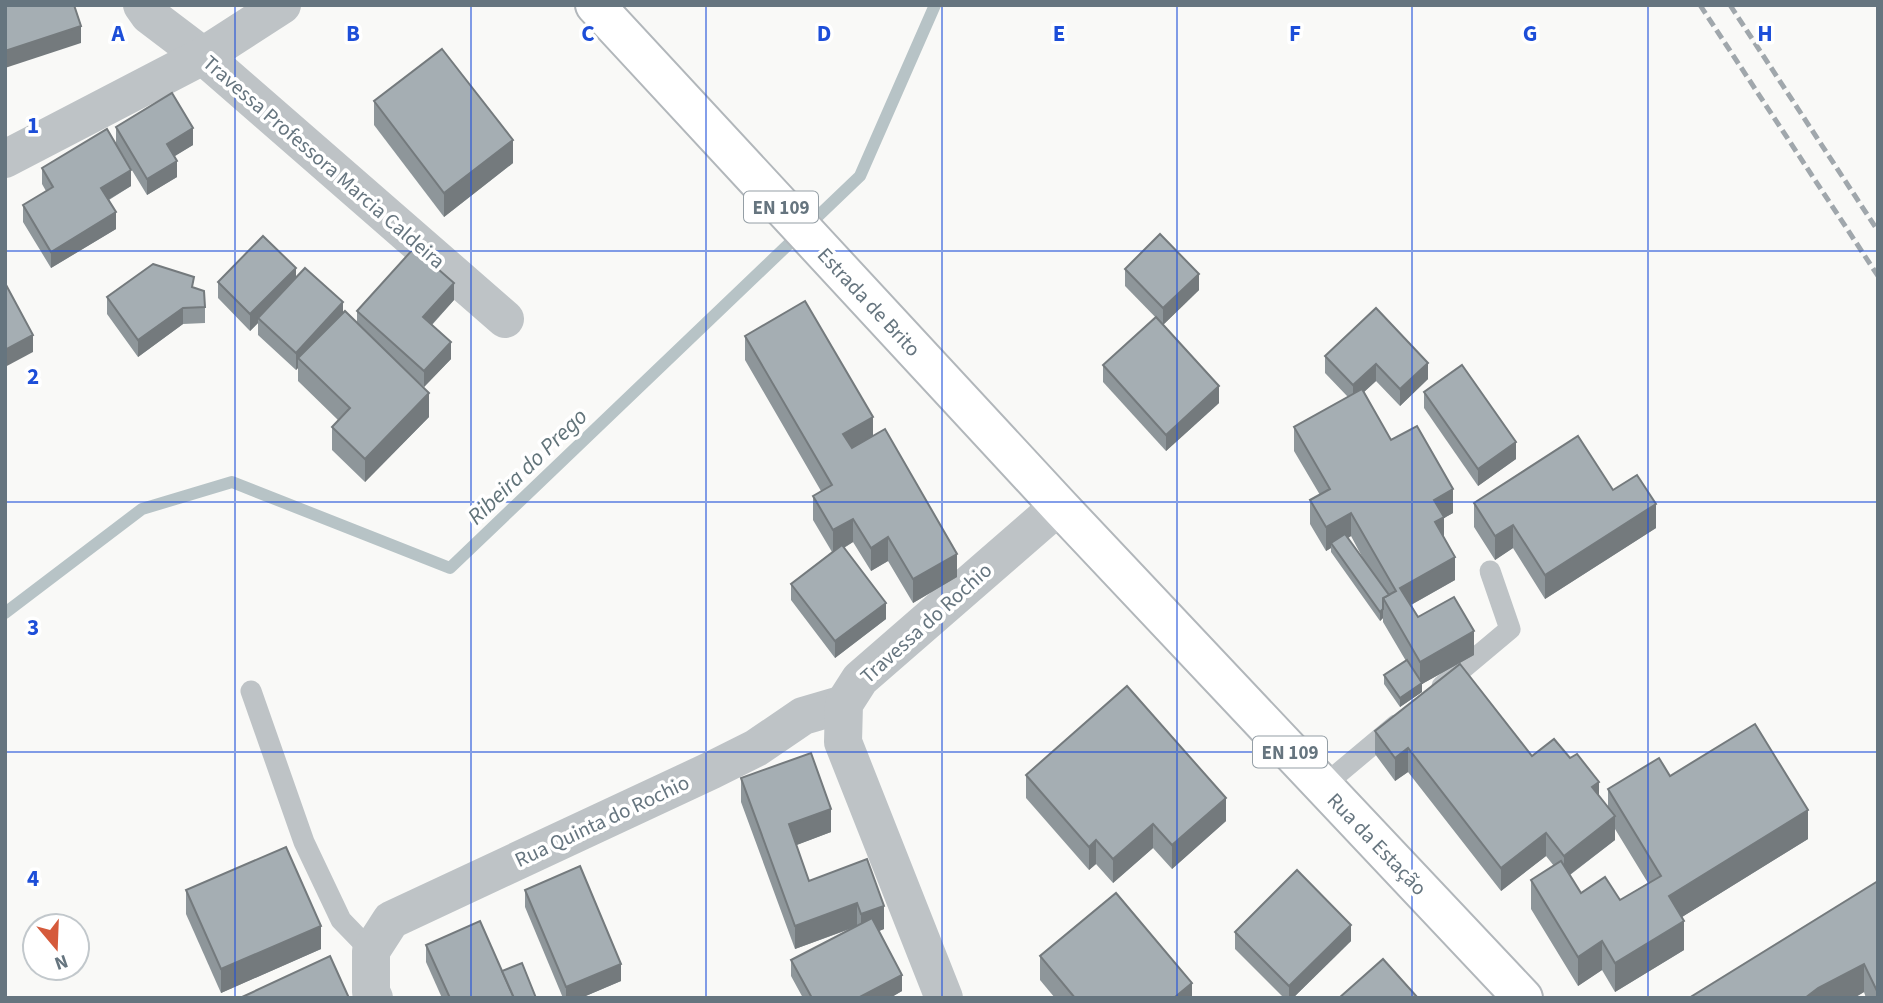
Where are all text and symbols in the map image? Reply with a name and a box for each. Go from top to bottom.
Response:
text: A [110,17,125,50]
text: B [346,17,360,50]
text: C [581,17,595,50]
text: D [817,17,831,50]
text: E [1053,17,1065,50]
text: F [1289,17,1301,50]
text: G [1523,17,1537,50]
text: H [1757,17,1773,50]
street label: Travessa Professora Marcia Caldeira [196,48,452,276]
text: 1 [27,109,39,142]
road number: EN 109 [744,192,818,223]
street label: Estrada de Brito [810,241,928,363]
text: 2 [27,360,39,393]
water label: Ribeira do Prego [460,400,595,532]
street label: Travessa do Rochio [854,556,998,690]
text: 3 [27,611,39,644]
road number: EN 109 [1253,736,1327,768]
street label: Rua Quinta do Rochio [510,767,694,875]
street label: Rua da Estação [1320,786,1434,902]
text: 4 [27,862,39,895]
north arrow [21,912,91,982]
text: N [51,947,71,976]

